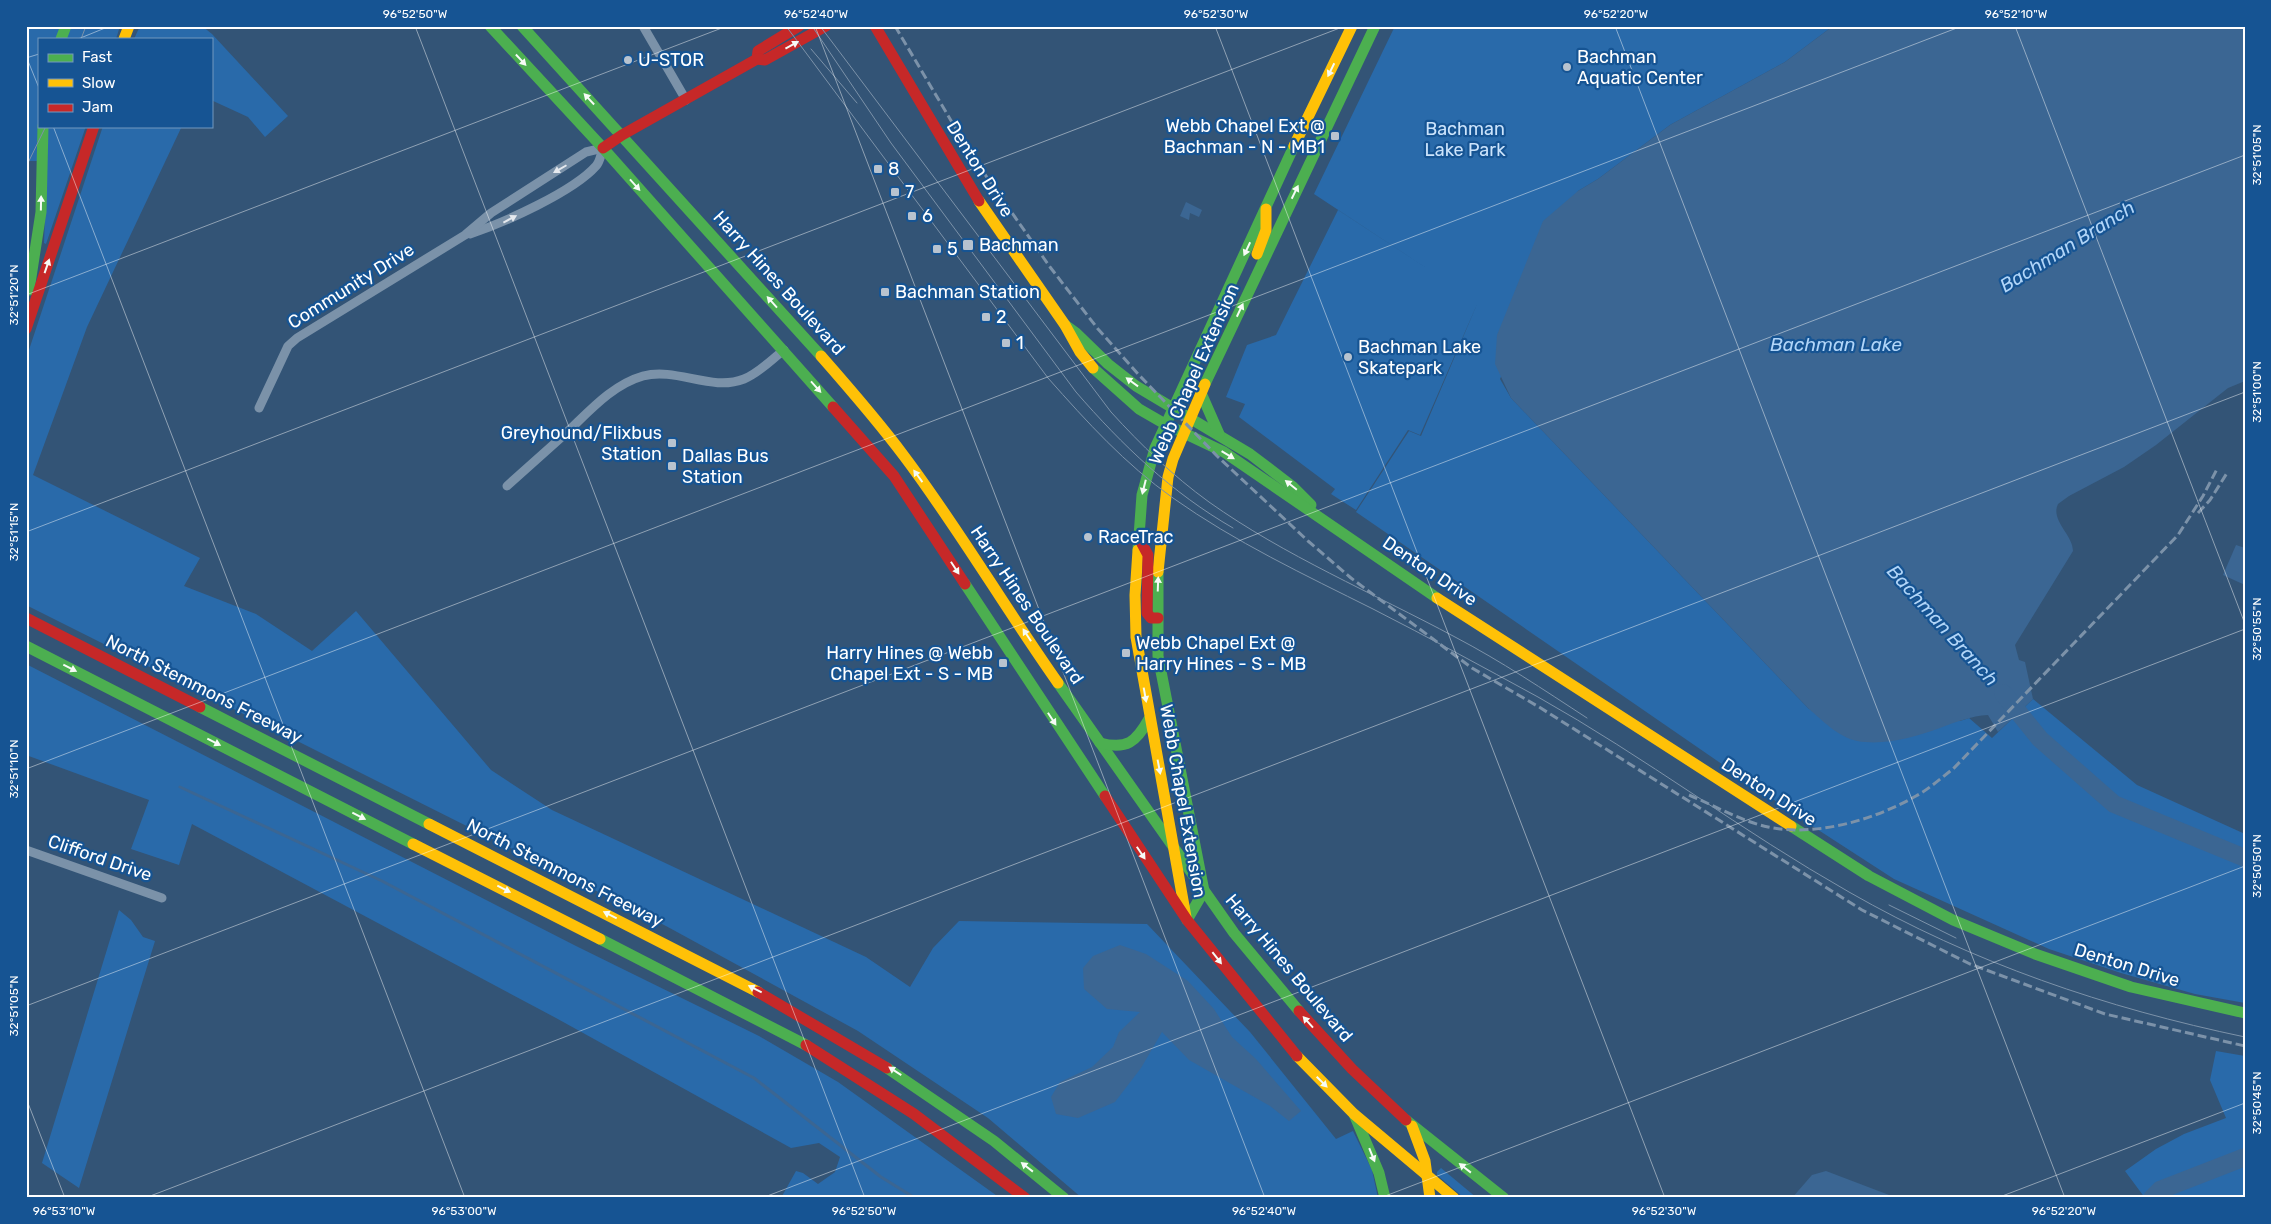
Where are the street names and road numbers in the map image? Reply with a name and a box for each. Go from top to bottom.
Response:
street label: Denton Drive [942,117,1018,221]
street label: Harry Hines Boulevard [708,206,850,360]
street label: Community Drive [284,238,418,334]
street label: Webb Chapel Extension [1144,280,1244,468]
street label: Harry Hines Boulevard [966,522,1088,688]
street label: Denton Drive [1379,531,1481,611]
street label: North Stemmons Freeway [102,630,306,748]
street label: Webb Chapel Extension [1155,703,1211,899]
street label: Denton Drive [1717,753,1821,831]
street label: North Stemmons Freeway [463,814,667,932]
street label: Clifford Drive [45,830,155,886]
street label: Harry Hines Boulevard [1221,890,1357,1046]
street label: Denton Drive [2072,939,2182,991]

